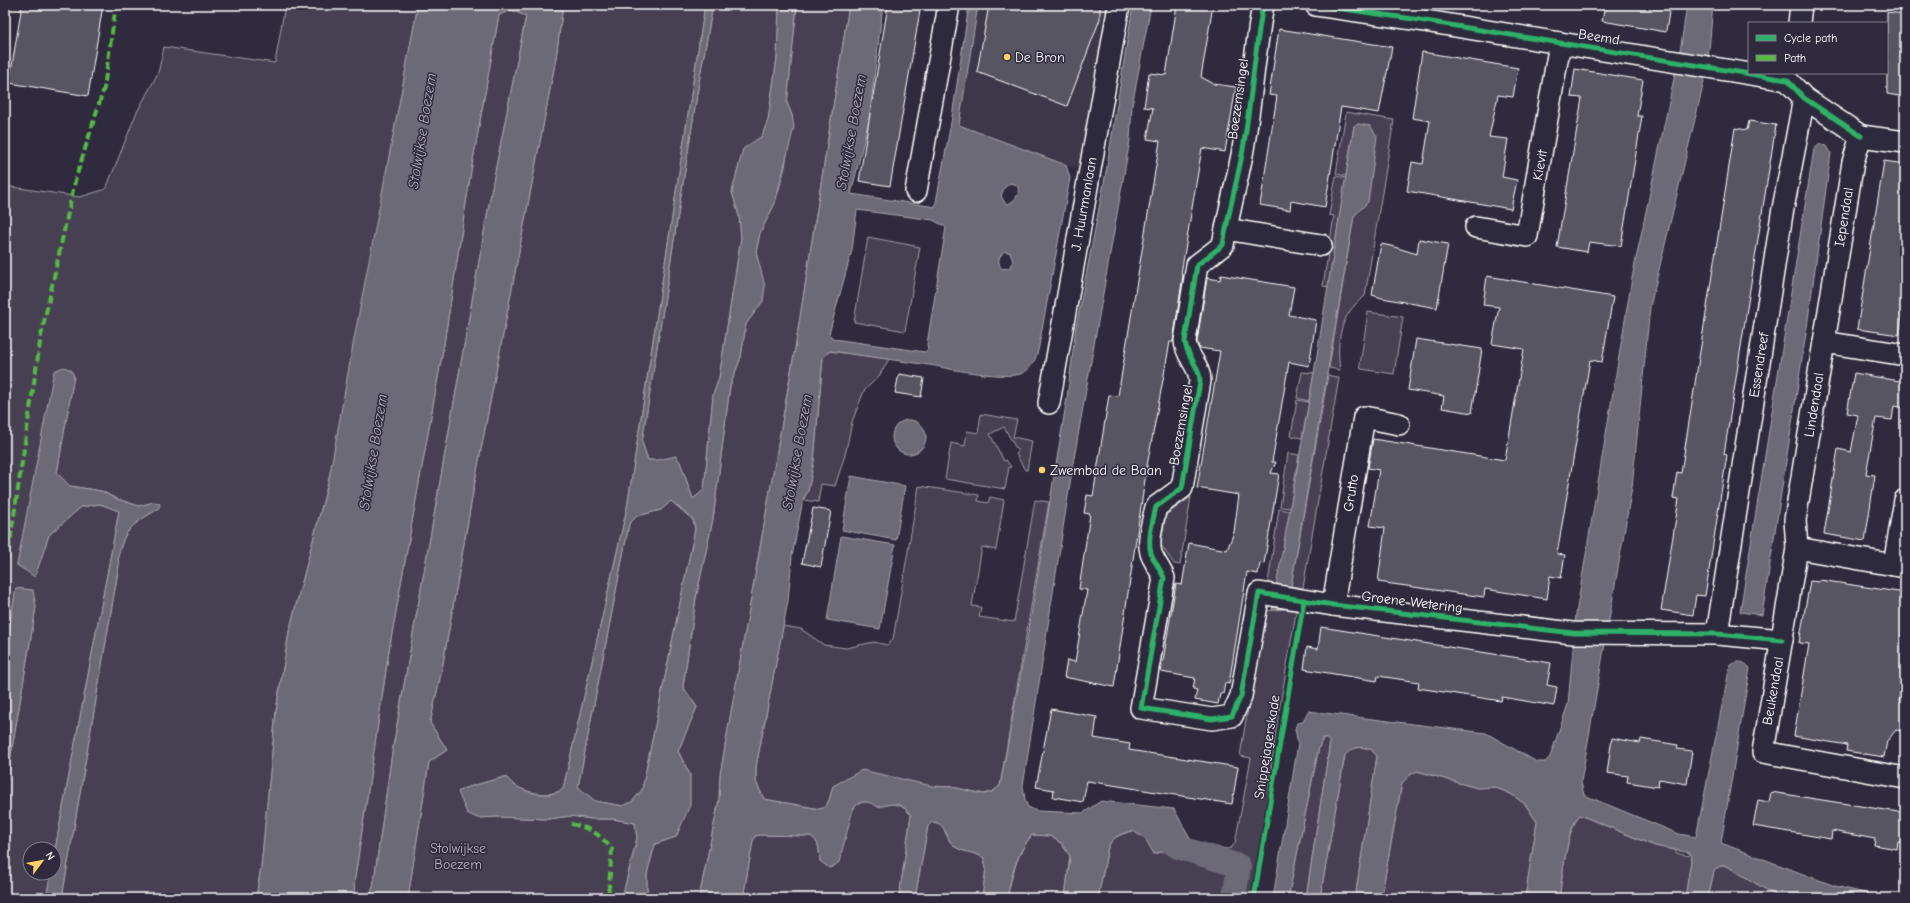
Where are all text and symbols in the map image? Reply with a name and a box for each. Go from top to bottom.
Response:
legend [1748,22,1888,74]
street label: Beemd [1577,25,1621,49]
text: Cycle path [1784,31,1837,45]
place label: De Bron [1015,49,1065,66]
text: Path [1784,51,1806,65]
marker: De Bron [1002,52,1012,62]
street label: Boezemsingel [1224,57,1252,141]
water label: Stolwijkse Boezem [404,72,440,190]
water label: Stolwijkse Boezem [832,73,870,191]
street label: Kievit [1529,147,1551,182]
street label: J. Huurmanlaan [1067,156,1101,252]
street label: Iependaal [1831,186,1857,248]
street label: Essendreef [1745,330,1773,399]
street label: Lindendaal [1801,372,1827,438]
street label: Boezemsingel [1166,383,1196,467]
water label: Stolwijkse Boezem [355,393,391,511]
water label: Stolwijkse Boezem [778,393,816,511]
place label: Zwembad de Baan [1050,462,1162,479]
marker: Zwembad de Baan [1037,465,1047,475]
street label: Grutto [1340,473,1362,513]
street label: Groene Wetering [1360,587,1464,617]
street label: Beukendaal [1759,656,1787,726]
street label: Snippejagerskade [1250,694,1284,800]
park label: Stolwijkse Boezem [430,840,486,873]
north arrow [22,841,62,881]
text: N [43,849,57,862]

